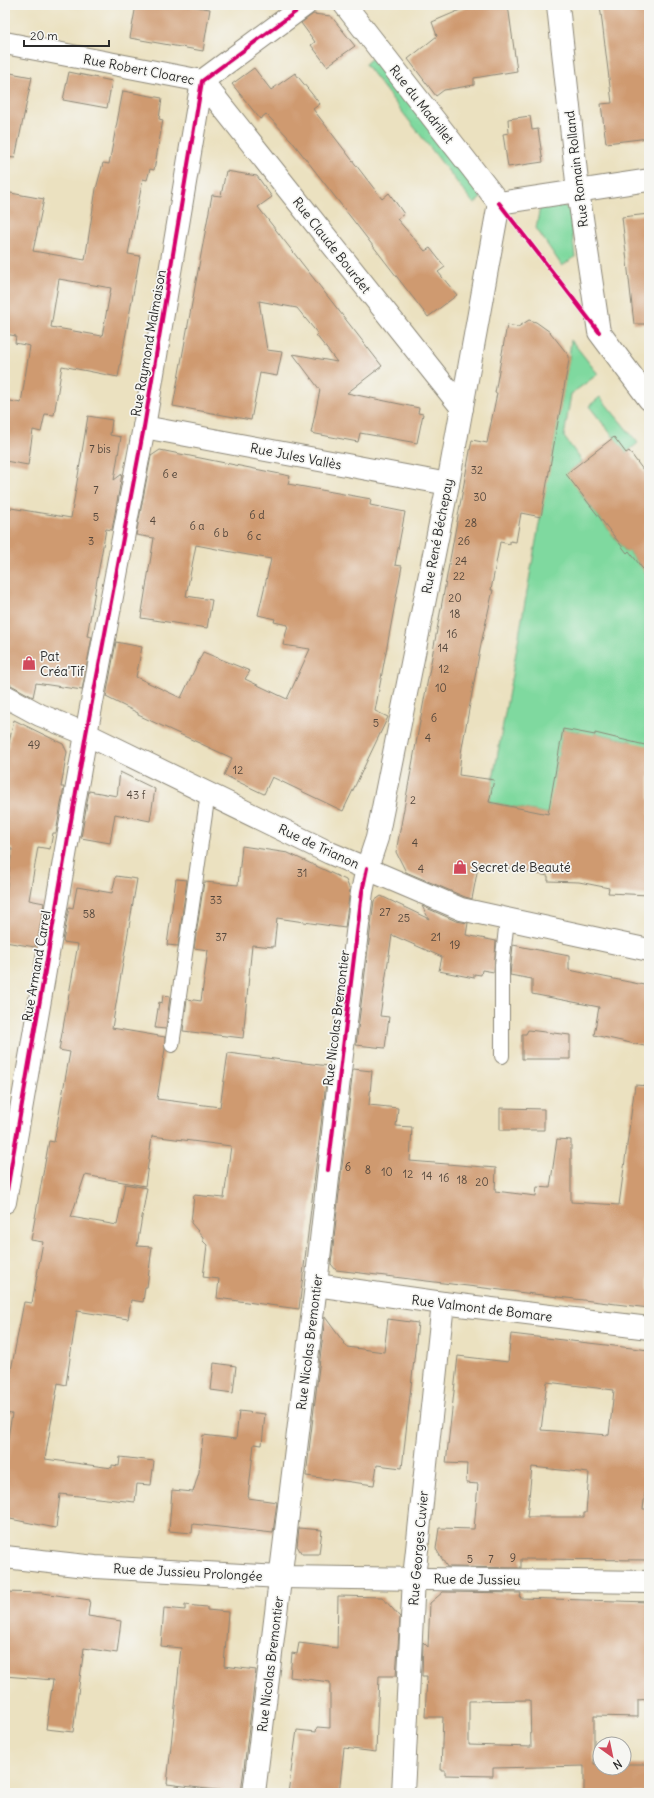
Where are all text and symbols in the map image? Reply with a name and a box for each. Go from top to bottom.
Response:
scale bar [24,22,109,48]
text: 20 m [30,28,58,43]
street label: Rue Robert Cloarec [82,50,196,89]
street label: Rue du Madrillet [386,62,458,147]
street label: Rue Romain Rolland [561,109,592,228]
street label: Rue Claude Bourdet [289,194,375,297]
street label: Rue Raymond Malmaison [127,268,170,418]
street label: Rue Jules Vallès [249,439,343,474]
house number: 7 bis [89,442,111,456]
house number: 32 [471,463,483,477]
house number: 6 e [163,467,178,481]
street label: Rue René Béchepay [418,477,457,595]
house number: 7 [93,483,99,497]
house number: 30 [473,490,487,504]
house number: 6 d [249,508,265,522]
house number: 5 [93,510,99,524]
house number: 4 [150,514,156,528]
house number: 28 [465,516,477,530]
house number: 6 a [189,519,205,533]
house number: 6 b [213,526,229,540]
house number: 6 c [247,529,262,543]
house number: 3 [88,534,94,548]
house number: 26 [458,534,470,548]
house number: 24 [455,554,467,568]
house number: 22 [453,569,465,583]
house number: 20 [448,591,462,605]
house number: 18 [450,607,460,621]
house number: 16 [447,627,457,641]
house number: 14 [438,641,448,655]
place label: Pat Créa'Tif [40,648,85,680]
shop icon: Pat Créa'Tif [21,655,37,671]
house number: 12 [439,662,449,676]
house number: 10 [435,681,447,695]
house number: 6 [431,711,437,725]
house number: 5 [373,716,379,730]
house number: 4 [425,731,431,745]
house number: 49 [28,738,40,752]
house number: 12 [233,763,243,777]
house number: 43 f [127,788,146,802]
house number: 2 [410,793,416,807]
street label: Rue de Trianon [276,820,362,873]
house number: 4 [412,836,418,850]
shop icon: Secret de Beauté [452,859,468,875]
place label: Secret de Beauté [471,859,571,876]
house number: 4 [418,862,424,876]
house number: 31 [297,866,307,880]
house number: 33 [210,893,222,907]
house number: 27 [379,905,391,919]
house number: 58 [83,907,95,921]
street label: Rue Armand Carrel [18,909,55,1023]
house number: 25 [398,911,410,925]
house number: 37 [215,930,227,944]
house number: 21 [431,930,441,944]
house number: 19 [450,938,460,952]
street label: Rue Nicolas Bremontier [320,948,353,1087]
house number: 6 [345,1160,351,1174]
house number: 8 [365,1163,371,1177]
house number: 10 [381,1165,393,1179]
house number: 12 [403,1167,413,1181]
house number: 14 [422,1169,432,1183]
house number: 16 [439,1171,449,1185]
house number: 18 [457,1173,467,1187]
house number: 20 [475,1175,489,1189]
street label: Rue Nicolas Bremontier [293,1272,326,1411]
street label: Rue Valmont de Bomare [411,1291,553,1326]
street label: Rue Georges Cuvier [405,1489,432,1606]
house number: 9 [510,1551,516,1565]
house number: 5 [467,1552,473,1566]
house number: 7 [488,1552,494,1566]
street label: Rue de Jussieu Prolongée [113,1560,263,1585]
street label: Rue de Jussieu [433,1570,521,1589]
street label: Rue Nicolas Bremontier [254,1594,287,1733]
north arrow [592,1736,632,1776]
text: N [610,1756,624,1772]

